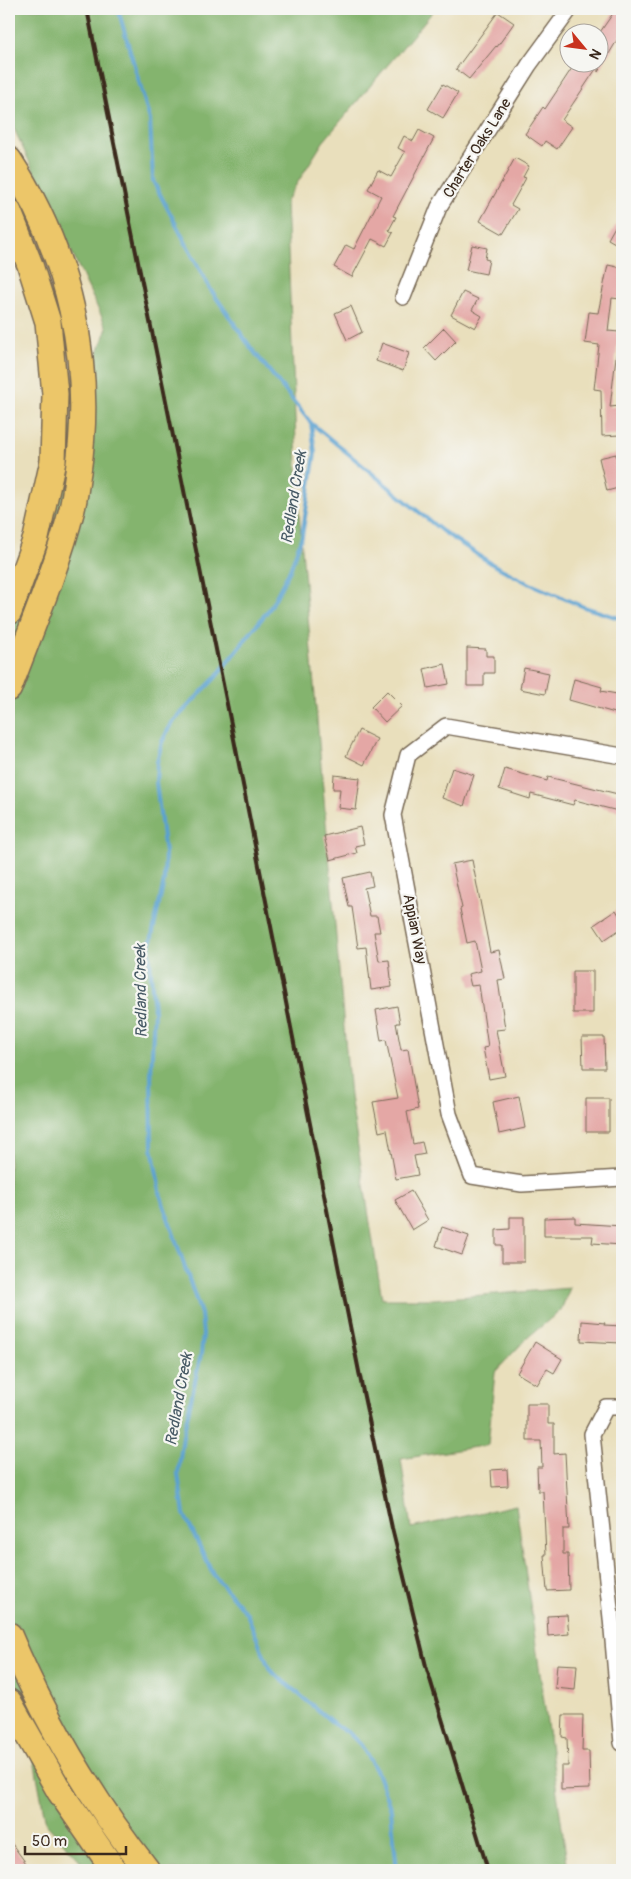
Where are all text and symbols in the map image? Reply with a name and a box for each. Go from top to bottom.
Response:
north arrow [558,22,608,72]
text: N [585,46,605,62]
street label: Charter Oaks Lane [439,94,516,202]
water label: Redland Creek [277,448,311,545]
street label: Appian Way [398,892,431,966]
water label: Redland Creek [130,943,152,1038]
water label: Redland Creek [161,1350,197,1447]
scale bar [25,1824,126,1856]
text: 50 m [32,1832,67,1851]

